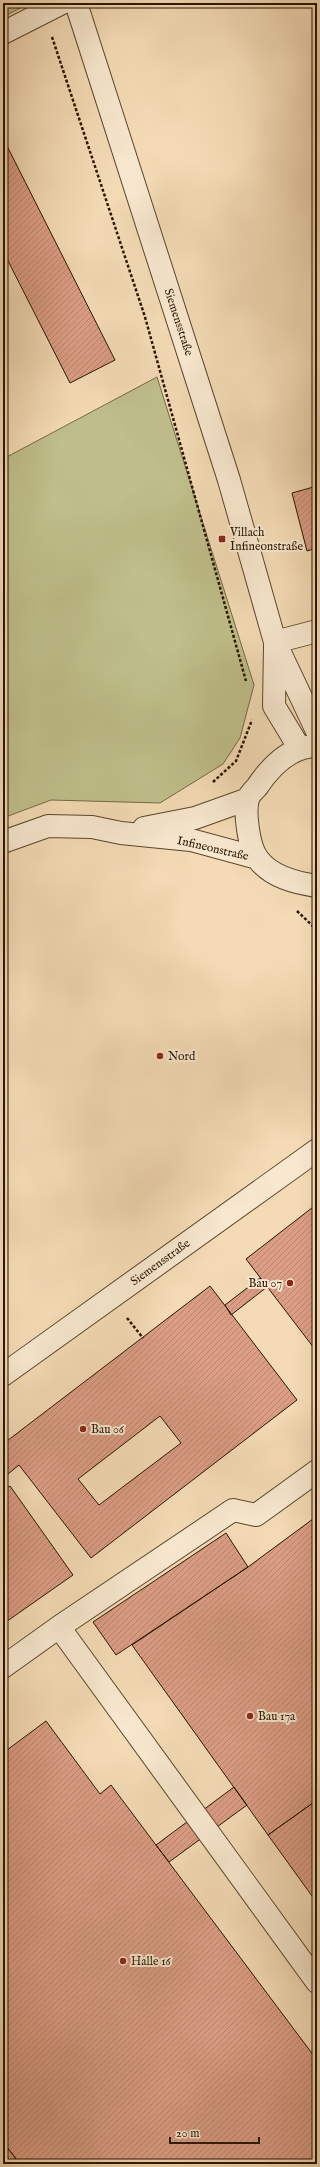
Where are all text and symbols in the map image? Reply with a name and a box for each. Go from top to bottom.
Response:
street label: Siemensstraße [161,287,197,358]
place label: Villach Infineonstraße [229,525,303,554]
marker: Villach Infineonstraße [217,534,227,544]
street label: Infineonstraße [176,833,251,864]
place label: Nord [168,1049,196,1064]
marker: Nord [155,1051,165,1061]
street label: Siemensstraße [128,1236,193,1289]
place label: Bau 07 [249,1276,282,1291]
marker: Bau 07 [285,1278,295,1288]
place label: Bau 06 [91,1422,125,1437]
marker: Bau 06 [78,1424,88,1434]
place label: Bau 17a [258,1709,296,1724]
marker: Bau 17a [245,1711,255,1721]
place label: Halle 16 [131,1954,172,1969]
marker: Halle 16 [118,1956,128,1966]
scale bar [170,2119,259,2145]
text: 20 m [176,2126,199,2141]

